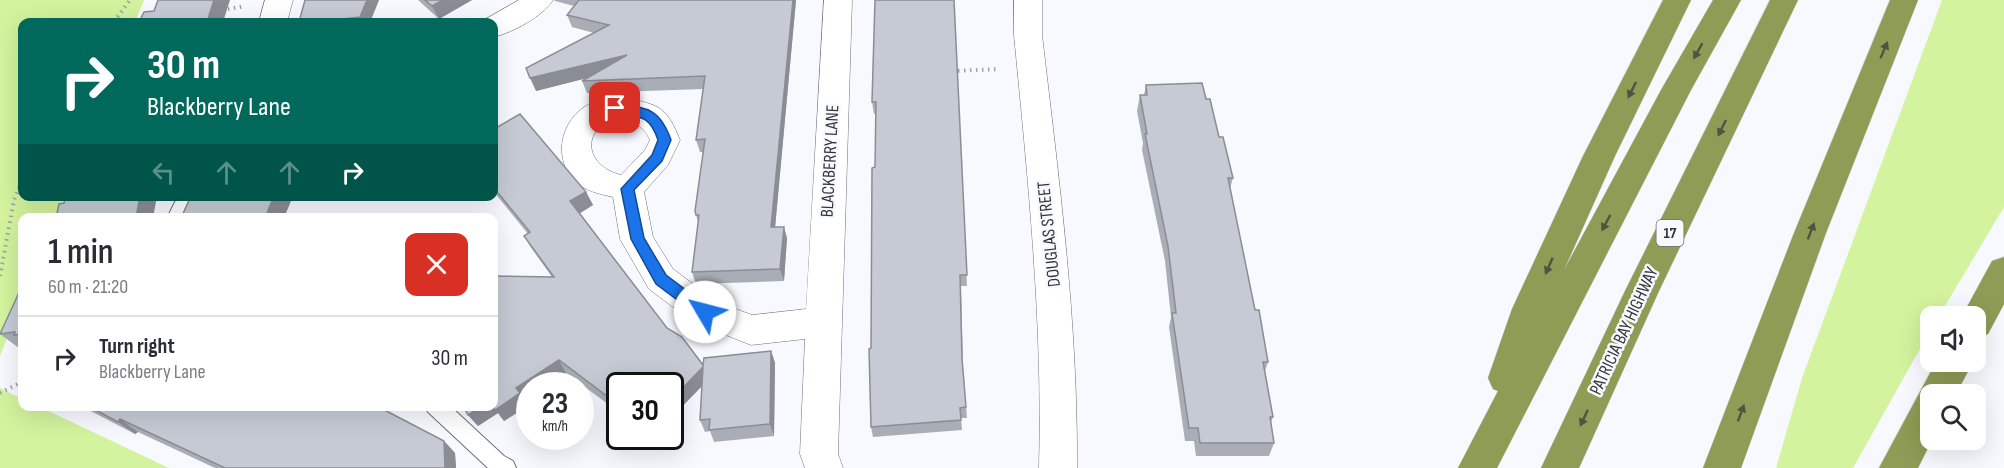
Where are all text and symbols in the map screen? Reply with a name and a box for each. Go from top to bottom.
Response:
text: 30 m [147,40,220,91]
one-way arrow [1879,40,1889,58]
icon: right [48,42,126,120]
one-way arrow [1693,43,1703,60]
pin [589,82,640,133]
one-way arrow [1627,82,1637,99]
text: Blackberry Lane [147,91,291,123]
icon: arrive [598,91,631,124]
street label: BLACKBERRY LANE [817,104,843,218]
one-way arrow [1717,120,1726,137]
icon: left [147,156,180,189]
icon: ahead [210,156,243,189]
icon: ahead [273,156,306,189]
icon: right [336,156,369,189]
street label: DOUGLAS STREET [1033,180,1065,288]
one-way arrow [1601,215,1611,232]
road number: 17 [1656,220,1684,246]
one-way arrow [1807,222,1816,240]
text: 1 min [48,231,113,274]
button: close [405,233,468,296]
one-way arrow [1544,258,1554,276]
street label: PATRICIA BAY HIGHWAY [1585,263,1663,398]
text: 60 m · 21:20 [48,275,128,299]
position arrow [673,280,737,344]
map controls [1920,306,1986,450]
button: sound [1920,306,1986,372]
text: Turn right [99,333,175,360]
icon: right [48,342,81,375]
text: 30 m [431,345,468,372]
text: Blackberry Lane [99,360,206,384]
speed limit sign: 30 [606,372,684,450]
button: search [1920,384,1986,450]
text: 23 [542,386,568,422]
one-way arrow [1737,404,1747,422]
one-way arrow [1579,409,1588,426]
text: km/h [542,417,568,436]

